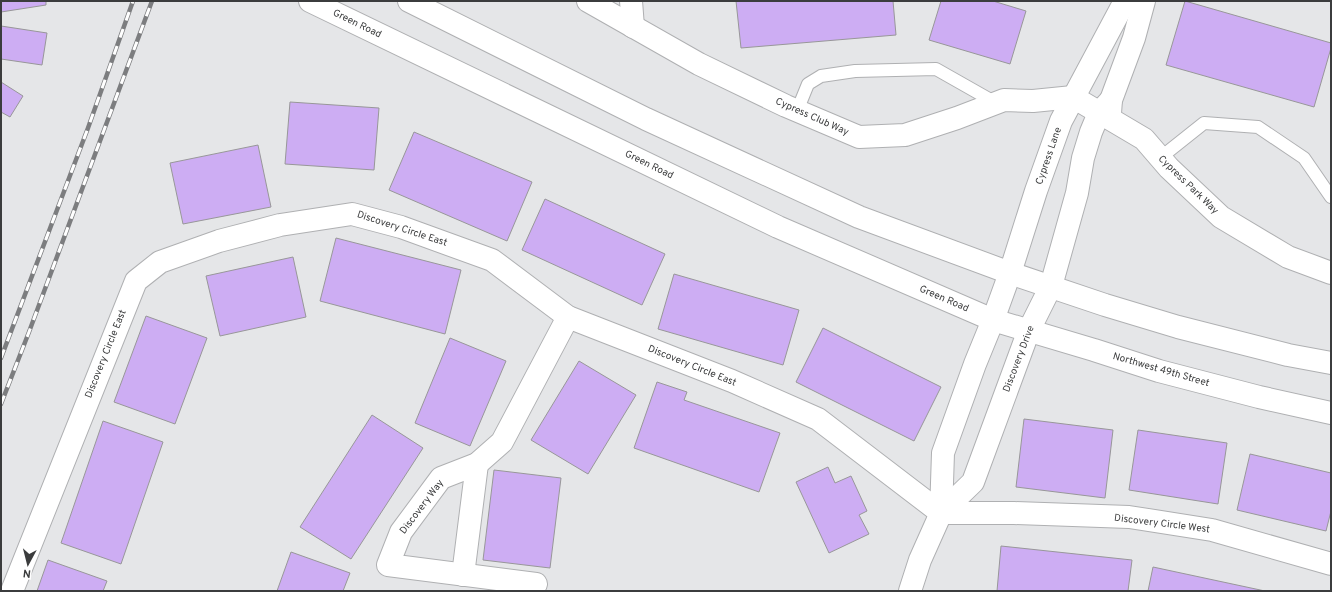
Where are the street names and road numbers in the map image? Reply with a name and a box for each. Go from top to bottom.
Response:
street label: Green Road [330,7,384,41]
street label: Cypress Club Way [773,95,851,139]
street label: Cypress Lane [1033,125,1065,187]
street label: Green Road [622,148,676,182]
street label: Cypress Park Way [1155,153,1221,217]
street label: Discovery Circle East [355,208,449,250]
street label: Green Road [917,283,971,315]
street label: Discovery Circle East [82,308,130,400]
street label: Discovery Drive [1000,324,1038,394]
street label: Discovery Circle East [646,342,738,390]
street label: Northwest 49th Street [1111,350,1211,390]
street label: Discovery Way [397,477,447,537]
street label: Discovery Circle West [1113,512,1211,536]

